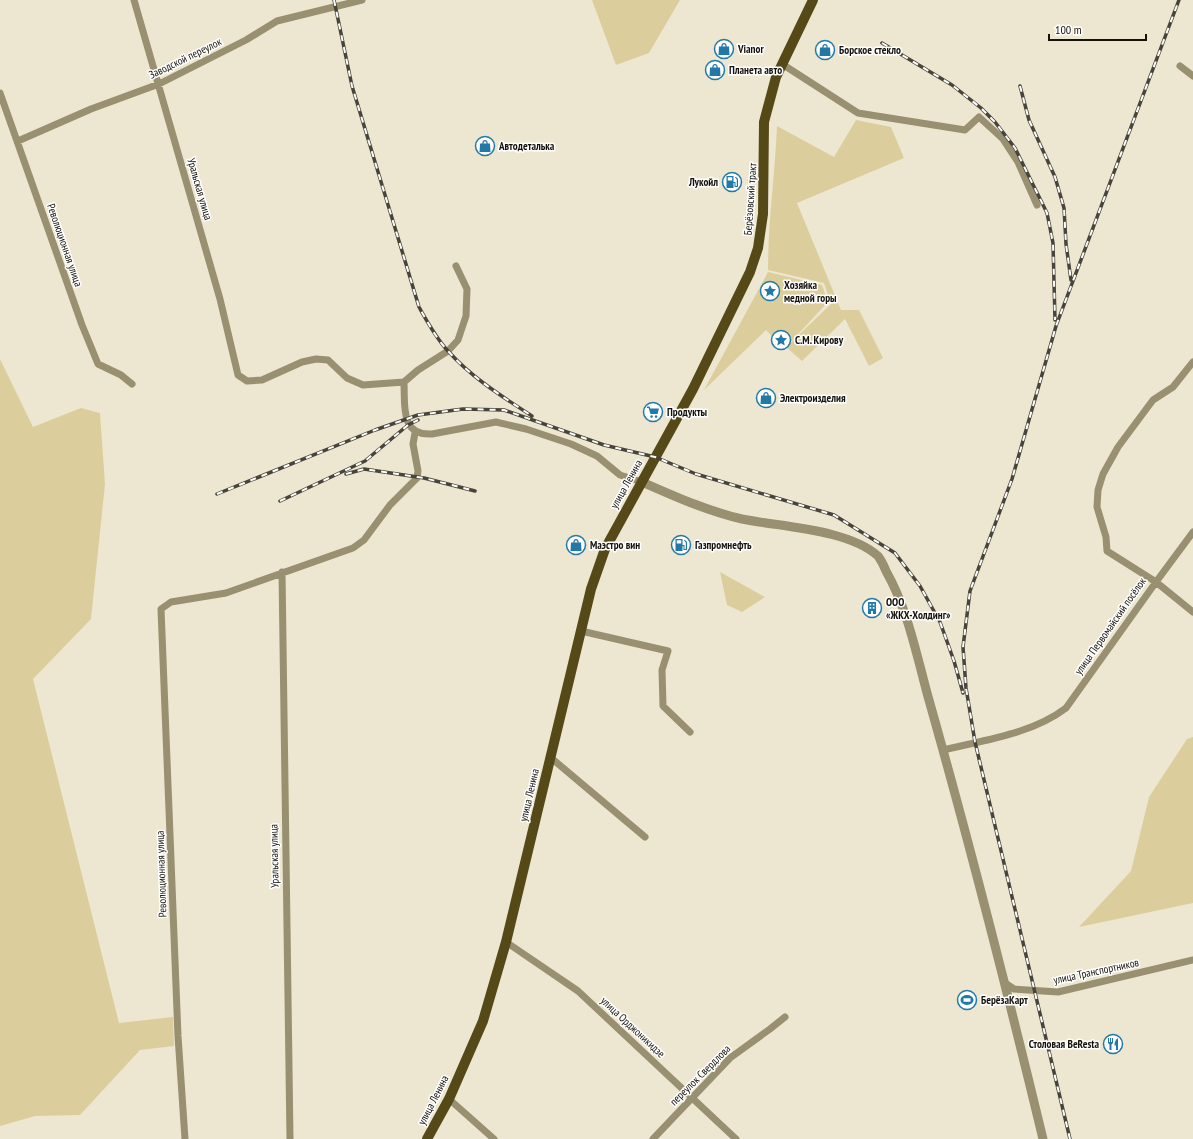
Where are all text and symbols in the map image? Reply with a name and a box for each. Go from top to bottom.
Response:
scale bar [1049,16,1146,42]
text: 100 m [1055,22,1082,37]
street label: Заводской переулок [146,34,224,82]
shop icon: Vianor [713,38,735,60]
shop icon: Борское стекло [814,39,836,61]
place label: Vianor [737,42,764,56]
place label: Борское стекло [839,43,901,57]
shop icon: Планета авто [704,59,726,81]
place label: Планета авто [729,63,782,77]
shop icon: Автодеталька [474,135,496,157]
place label: Автодеталька [498,139,555,153]
street label: Уральская улица [184,156,216,222]
street label: Берёзовский тракт [740,162,760,236]
fuel station icon: Лукойл [721,171,743,193]
place label: Лукойл [688,175,718,189]
street label: Революционная улица [44,202,86,288]
place label: Хозяйка медной горы [784,278,837,305]
place icon: Хозяйка медной горы [759,280,781,302]
place icon: С.М. Кирову [770,329,792,351]
place label: С.М. Кирову [795,333,844,347]
shop icon: Электроизделия [755,387,777,409]
place label: Электроизделия [780,391,846,405]
supermarket icon: Продукты [642,401,664,423]
place label: Продукты [667,405,708,419]
street label: улица Ленина [607,457,645,511]
shop icon: Маэстро вин [565,534,587,556]
fuel station icon: Газпромнефть [670,534,692,556]
place label: Маэстро вин [590,538,640,552]
place label: Газпромнефть [695,538,752,552]
street label: улица Первомайский посёлок [1071,574,1149,677]
place label: ООО «ЖКХ-Холдинг» [886,595,951,622]
building icon: ООО «ЖКХ-Холдинг» [861,597,883,619]
street label: улица Ленина [516,767,542,823]
street label: Уральская улица [266,824,282,888]
street label: Революционная улица [152,830,170,918]
street label: улица Транспортников [1052,955,1141,987]
sports icon: БерёзаКарт [956,989,978,1011]
place label: БерёзаКарт [981,993,1028,1007]
street label: улица Орджоникидзе [598,994,668,1061]
restaurant icon: Столовая BeResta [1102,1033,1124,1055]
place label: Столовая BeResta [1029,1037,1099,1051]
street label: переулок Свердлова [667,1042,733,1108]
street label: улица Ленина [415,1073,451,1127]

